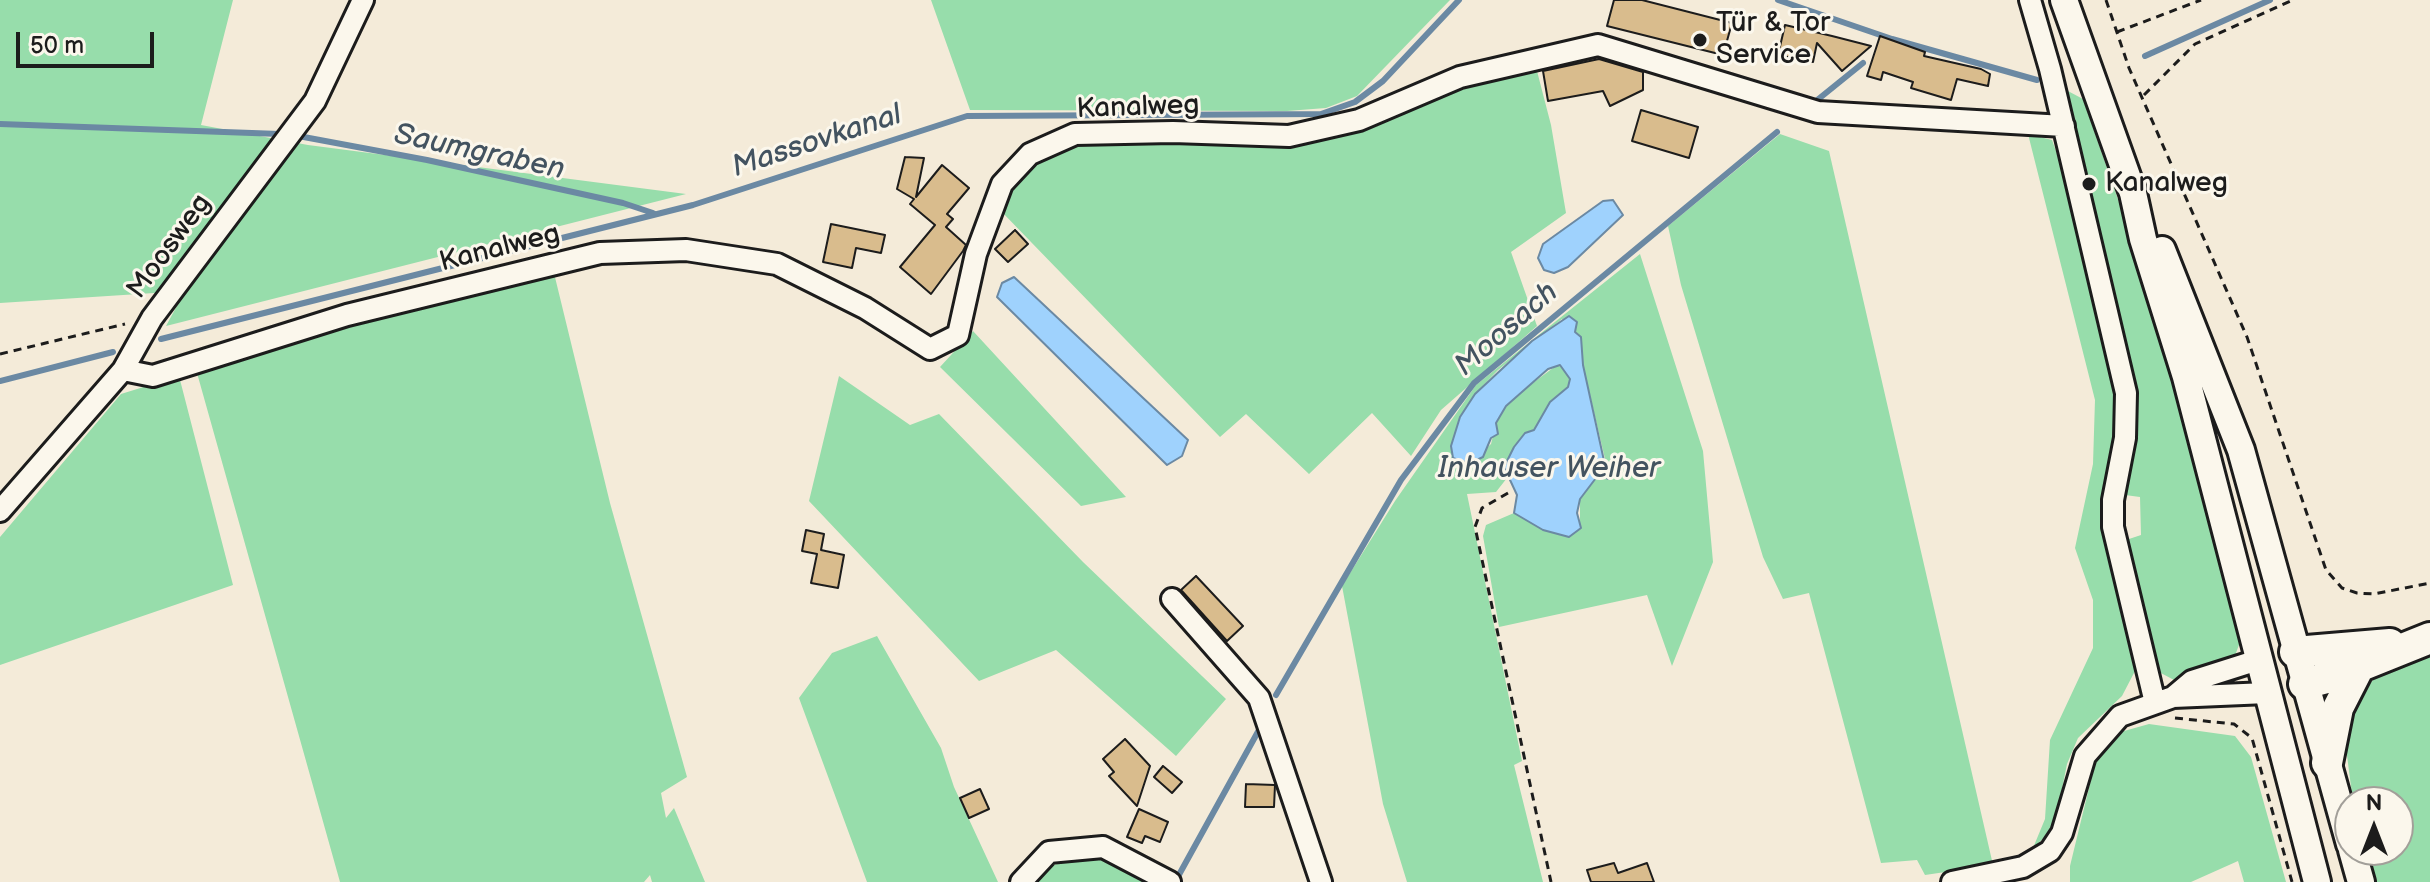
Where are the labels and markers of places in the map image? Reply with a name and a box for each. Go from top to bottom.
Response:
place label: Tür & Tor Service [1716,7,1830,73]
marker: Tür & Tor Service [1691,31,1709,49]
place label: Kanalweg [2105,167,2228,201]
marker: Kanalweg [2080,175,2098,193]

